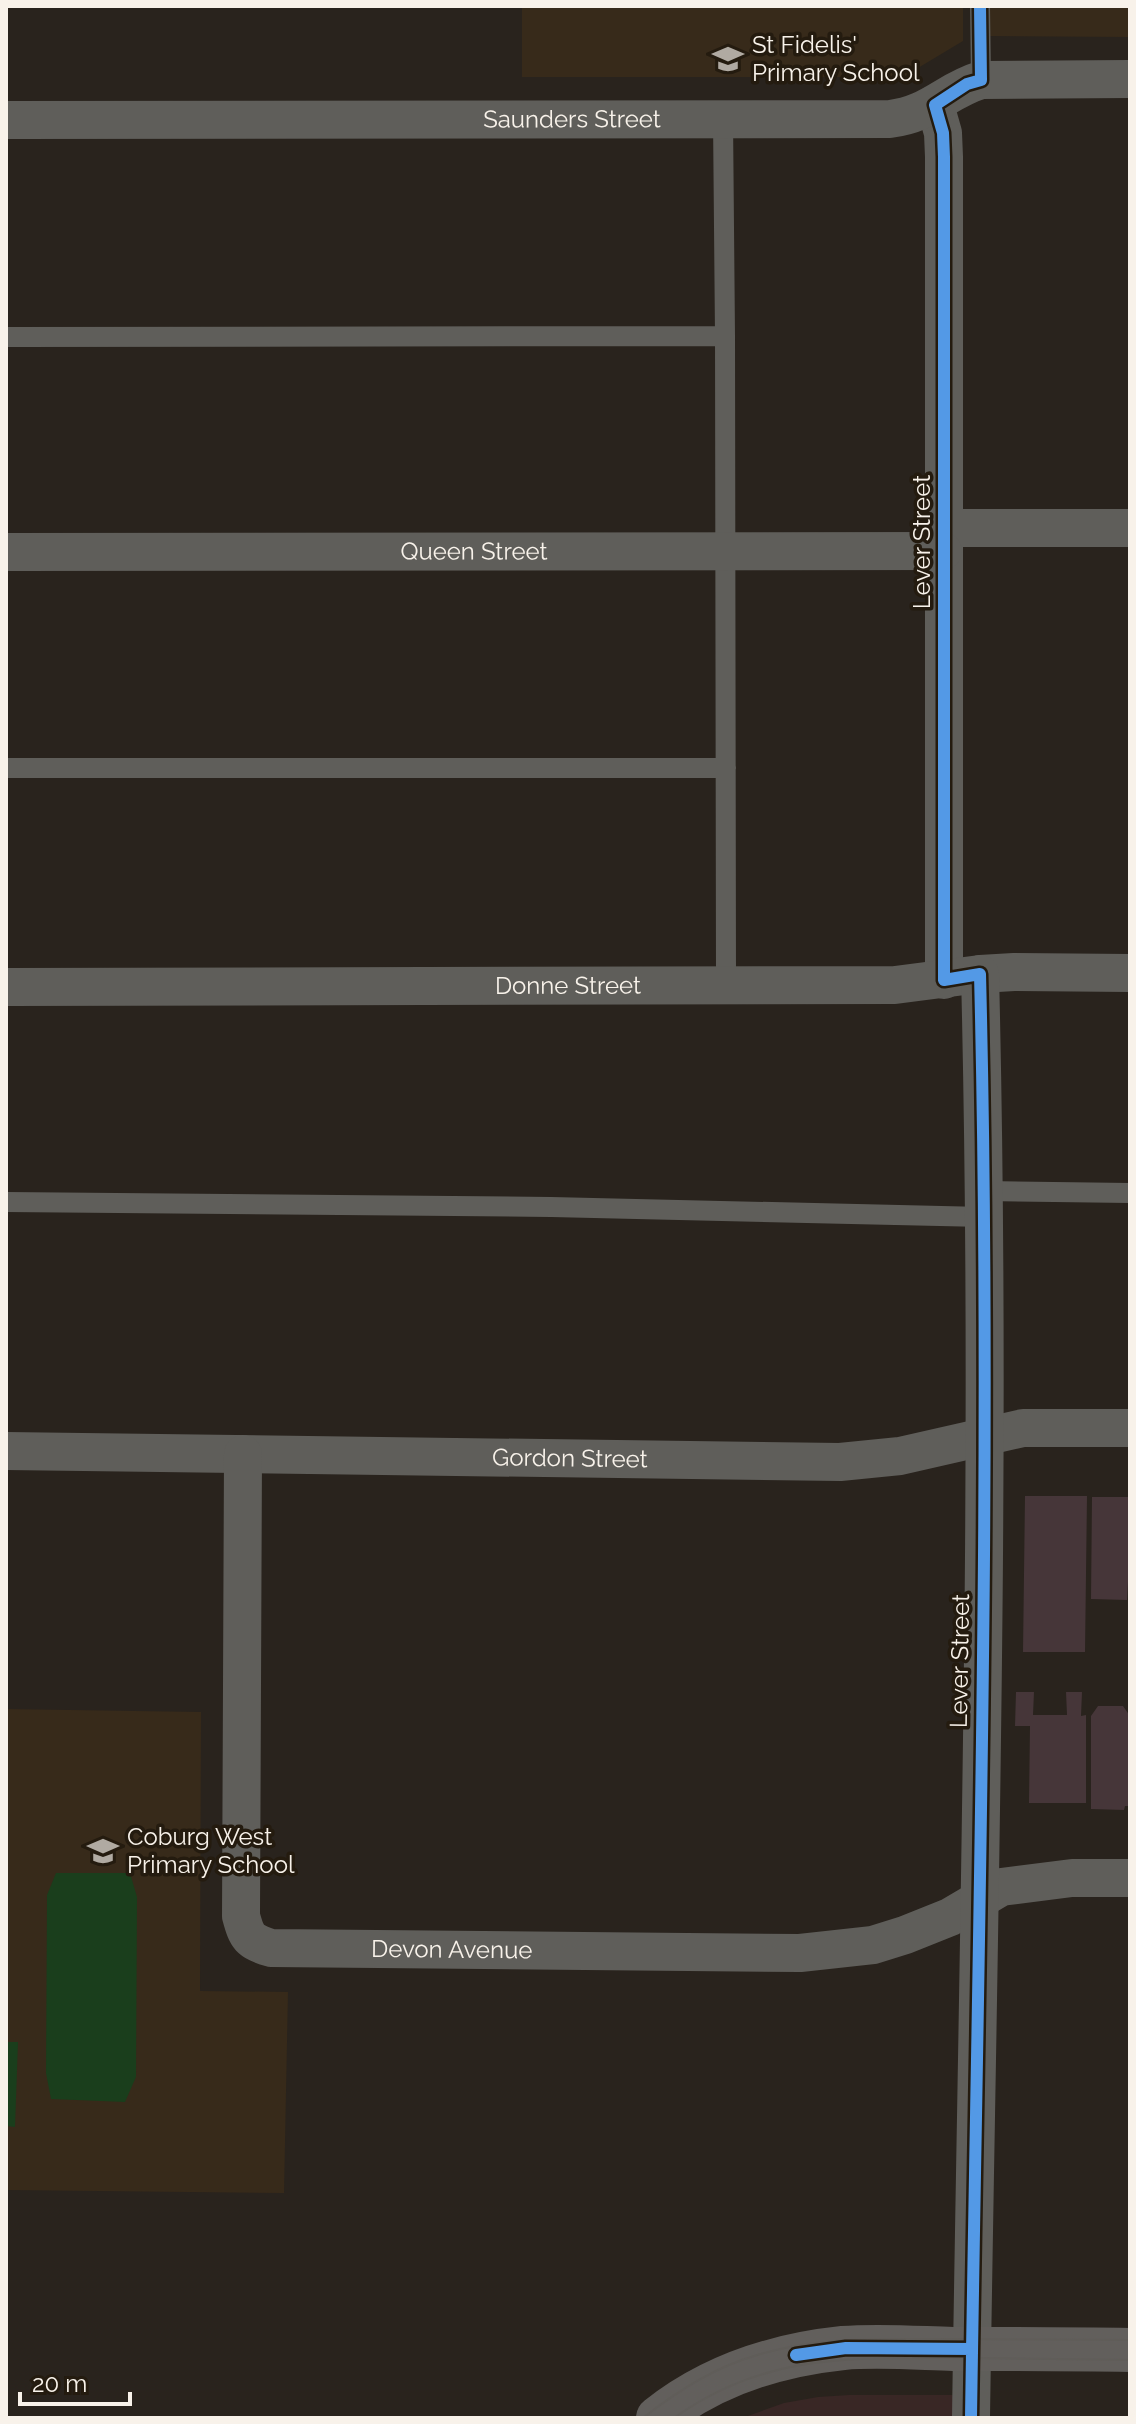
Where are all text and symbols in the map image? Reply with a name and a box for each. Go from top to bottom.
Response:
place label: St Fidelis' Primary School [752,30,920,87]
school or university icon: St Fidelis' Primary School [711,42,745,76]
street label: Saunders Street [483,104,661,133]
street label: Lever Street [907,475,936,609]
street label: Queen Street [400,536,548,566]
street label: Donne Street [495,971,641,1000]
street label: Gordon Street [492,1442,648,1473]
street label: Lever Street [944,1594,975,1728]
place label: Coburg West Primary School [127,1822,295,1879]
school or university icon: Coburg West Primary School [86,1834,120,1868]
street label: Devon Avenue [371,1934,532,1964]
scale bar [20,2356,130,2406]
text: 20 m [32,2369,87,2398]

